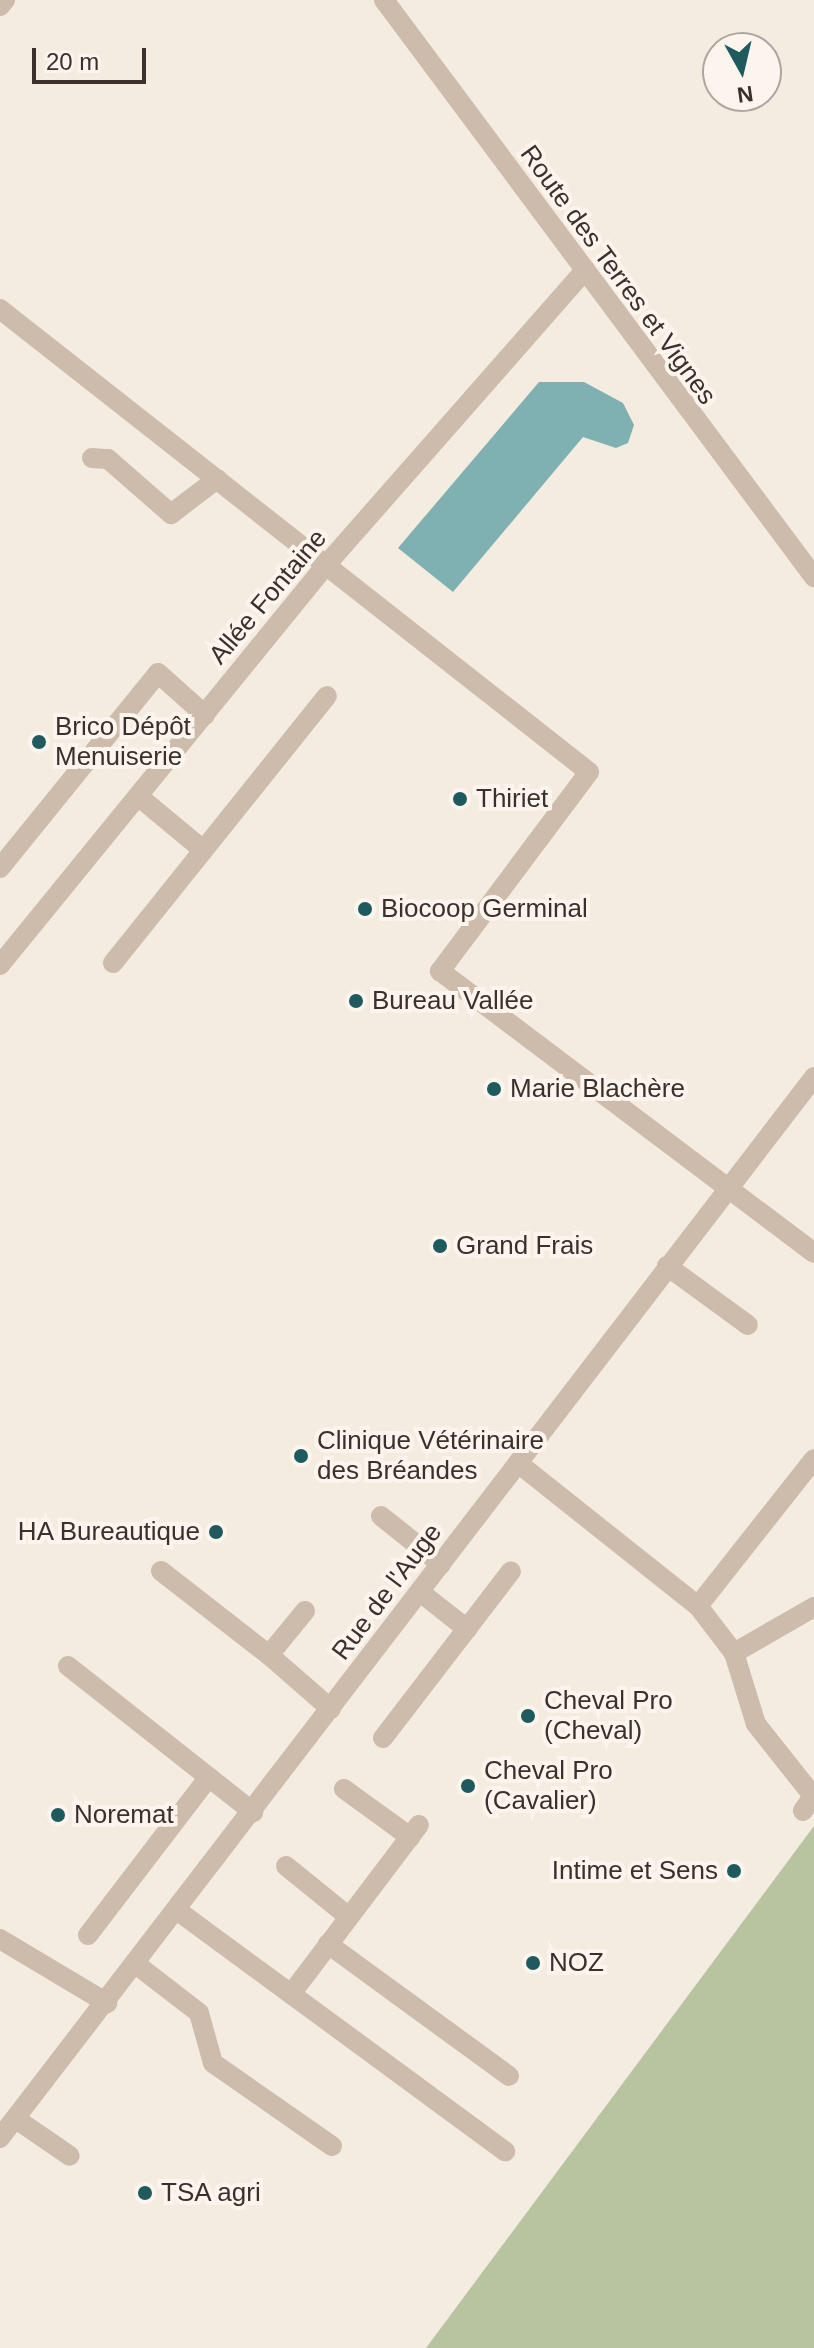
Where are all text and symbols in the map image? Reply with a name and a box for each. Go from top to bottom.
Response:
scale bar [36,32,150,82]
north arrow [702,32,782,112]
text: 20 m [46,48,99,75]
text: N [736,81,755,108]
street label: Route des Terres et Vignes [513,139,723,411]
street label: Allée Fontaine [203,523,333,671]
place label: Brico Dépôt Menuiserie [55,711,191,772]
marker: Brico Dépôt Menuiserie [30,733,48,751]
place label: Thiriet [476,783,548,815]
marker: Thiriet [451,790,469,808]
place label: Biocoop Germinal [381,893,588,925]
marker: Biocoop Germinal [356,900,374,918]
place label: Bureau Vallée [372,985,533,1017]
marker: Bureau Vallée [347,992,365,1010]
place label: Marie Blachère [510,1073,685,1105]
marker: Marie Blachère [485,1080,503,1098]
place label: Grand Frais [456,1230,593,1262]
marker: Grand Frais [431,1237,449,1255]
place label: Clinique Vétérinaire des Bréandes [317,1425,544,1486]
marker: Clinique Vétérinaire des Bréandes [292,1447,310,1465]
place label: HA Bureautique [16,1516,200,1548]
street label: Rue de l'Auge [326,1518,448,1666]
marker: HA Bureautique [207,1523,225,1541]
place label: Cheval Pro (Cheval) [544,1685,673,1746]
marker: Cheval Pro (Cheval) [519,1707,537,1725]
place label: Cheval Pro (Cavalier) [484,1755,613,1816]
marker: Cheval Pro (Cavalier) [459,1777,477,1795]
place label: Noremat [74,1799,174,1831]
marker: Noremat [49,1806,67,1824]
place label: Intime et Sens [552,1855,718,1887]
marker: Intime et Sens [725,1862,743,1880]
place label: NOZ [549,1947,604,1979]
marker: NOZ [524,1954,542,1972]
place label: TSA agri [161,2177,262,2209]
marker: TSA agri [136,2184,154,2202]

